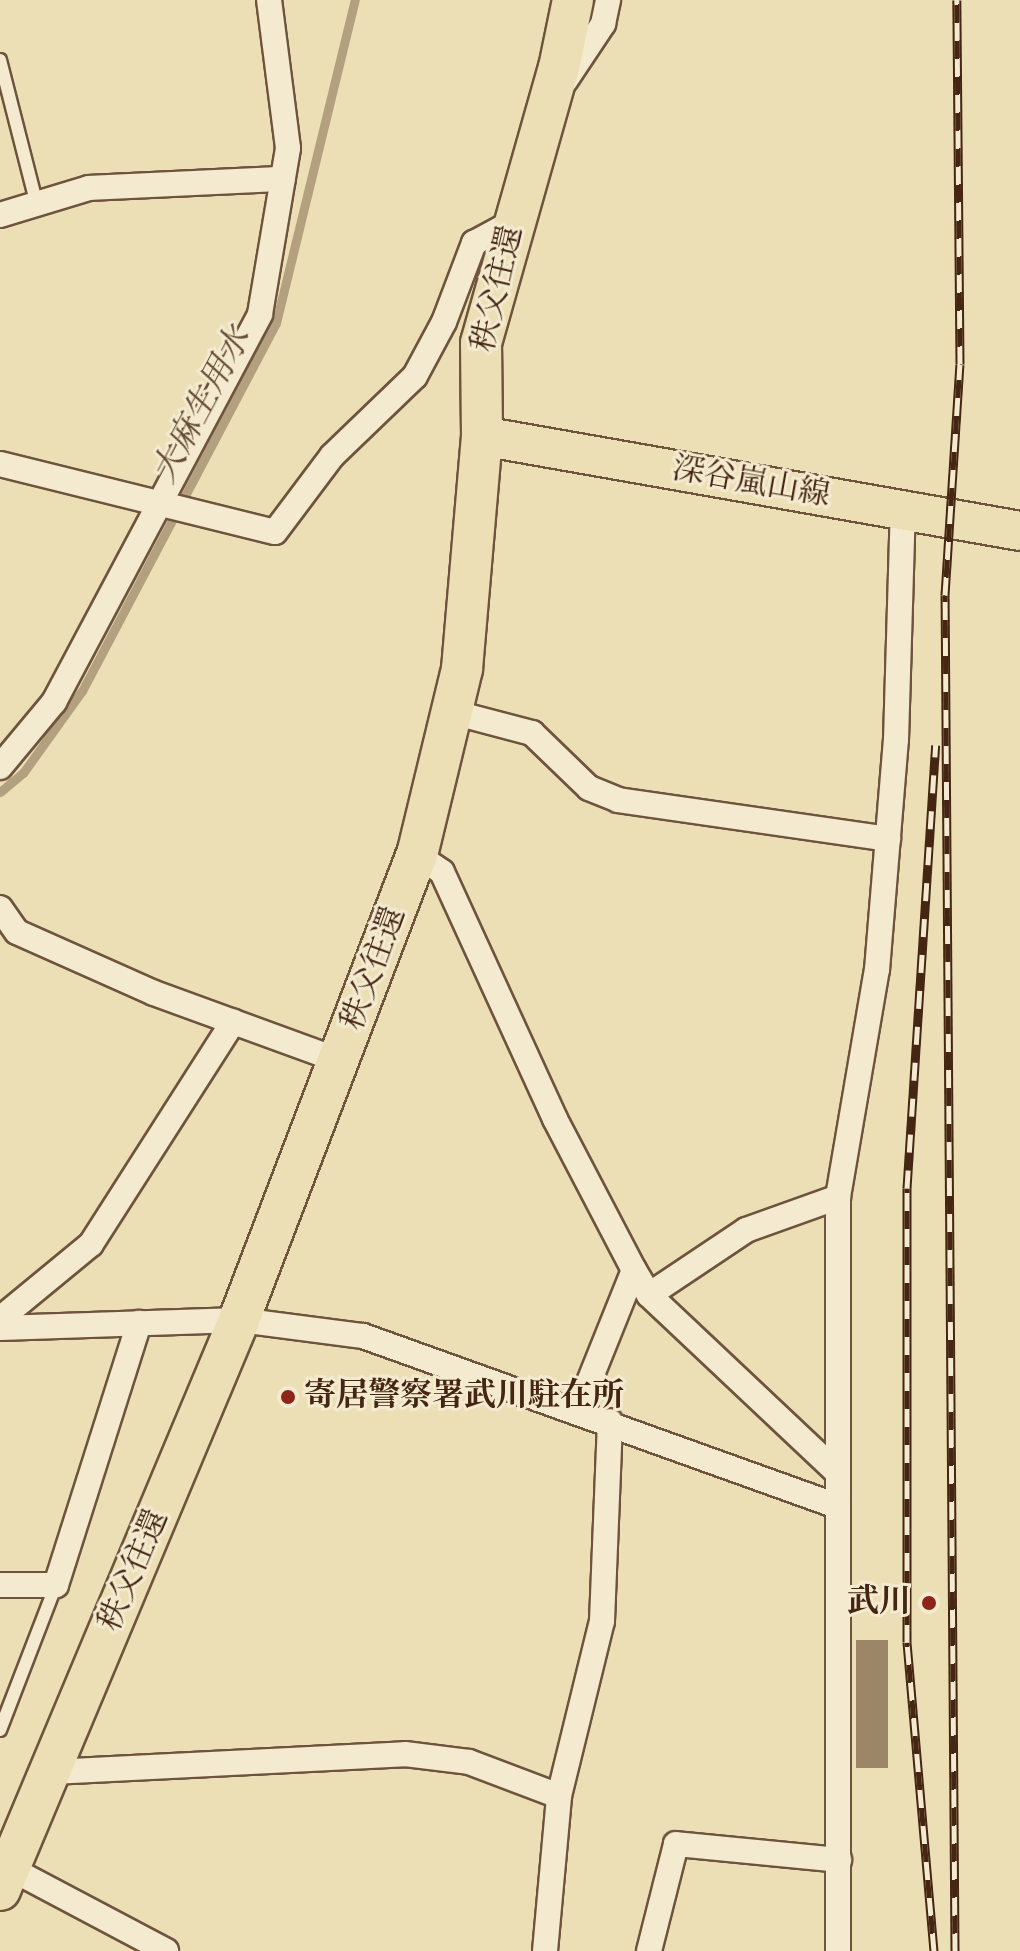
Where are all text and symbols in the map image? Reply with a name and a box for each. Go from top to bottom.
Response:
street label: 秩父往還 [466,222,532,356]
water label: 大麻生用水 [145,321,261,491]
street label: 深谷嵐山線 [669,451,833,517]
street label: 秩父往還 [335,902,415,1036]
place label: 寄居警察署武川駐在所 [304,1378,624,1416]
marker: 寄居警察署武川駐在所 [279,1388,297,1406]
street label: 秩父往還 [92,1505,178,1637]
place label: 武川 [847,1584,911,1622]
marker: 武川 [918,1592,940,1614]

